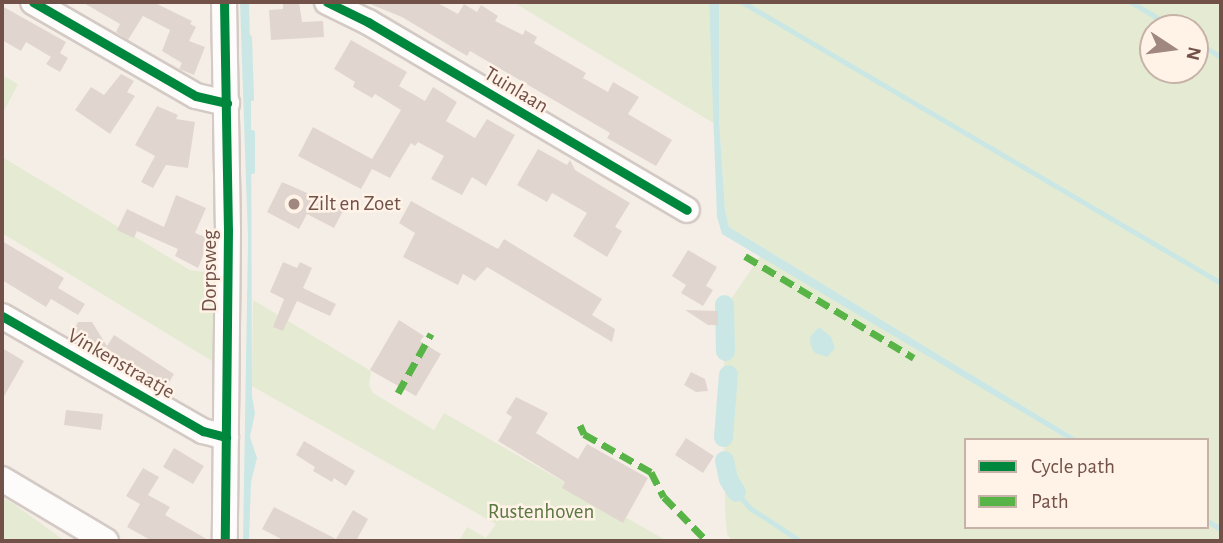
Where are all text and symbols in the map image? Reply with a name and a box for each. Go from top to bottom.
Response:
north arrow [1139,14,1209,84]
text: N [1182,45,1204,62]
street label: Tuinlaan [479,61,553,119]
place label: Zilt en Zoet [308,191,401,217]
marker: Zilt en Zoet [286,196,302,212]
street label: Dorpsweg [197,230,223,312]
street label: Vinkenstraatje [63,323,179,405]
legend [964,438,1209,529]
text: Cycle path [1031,456,1115,477]
text: Path [1031,491,1069,512]
park label: Rustenhoven [488,499,594,525]

